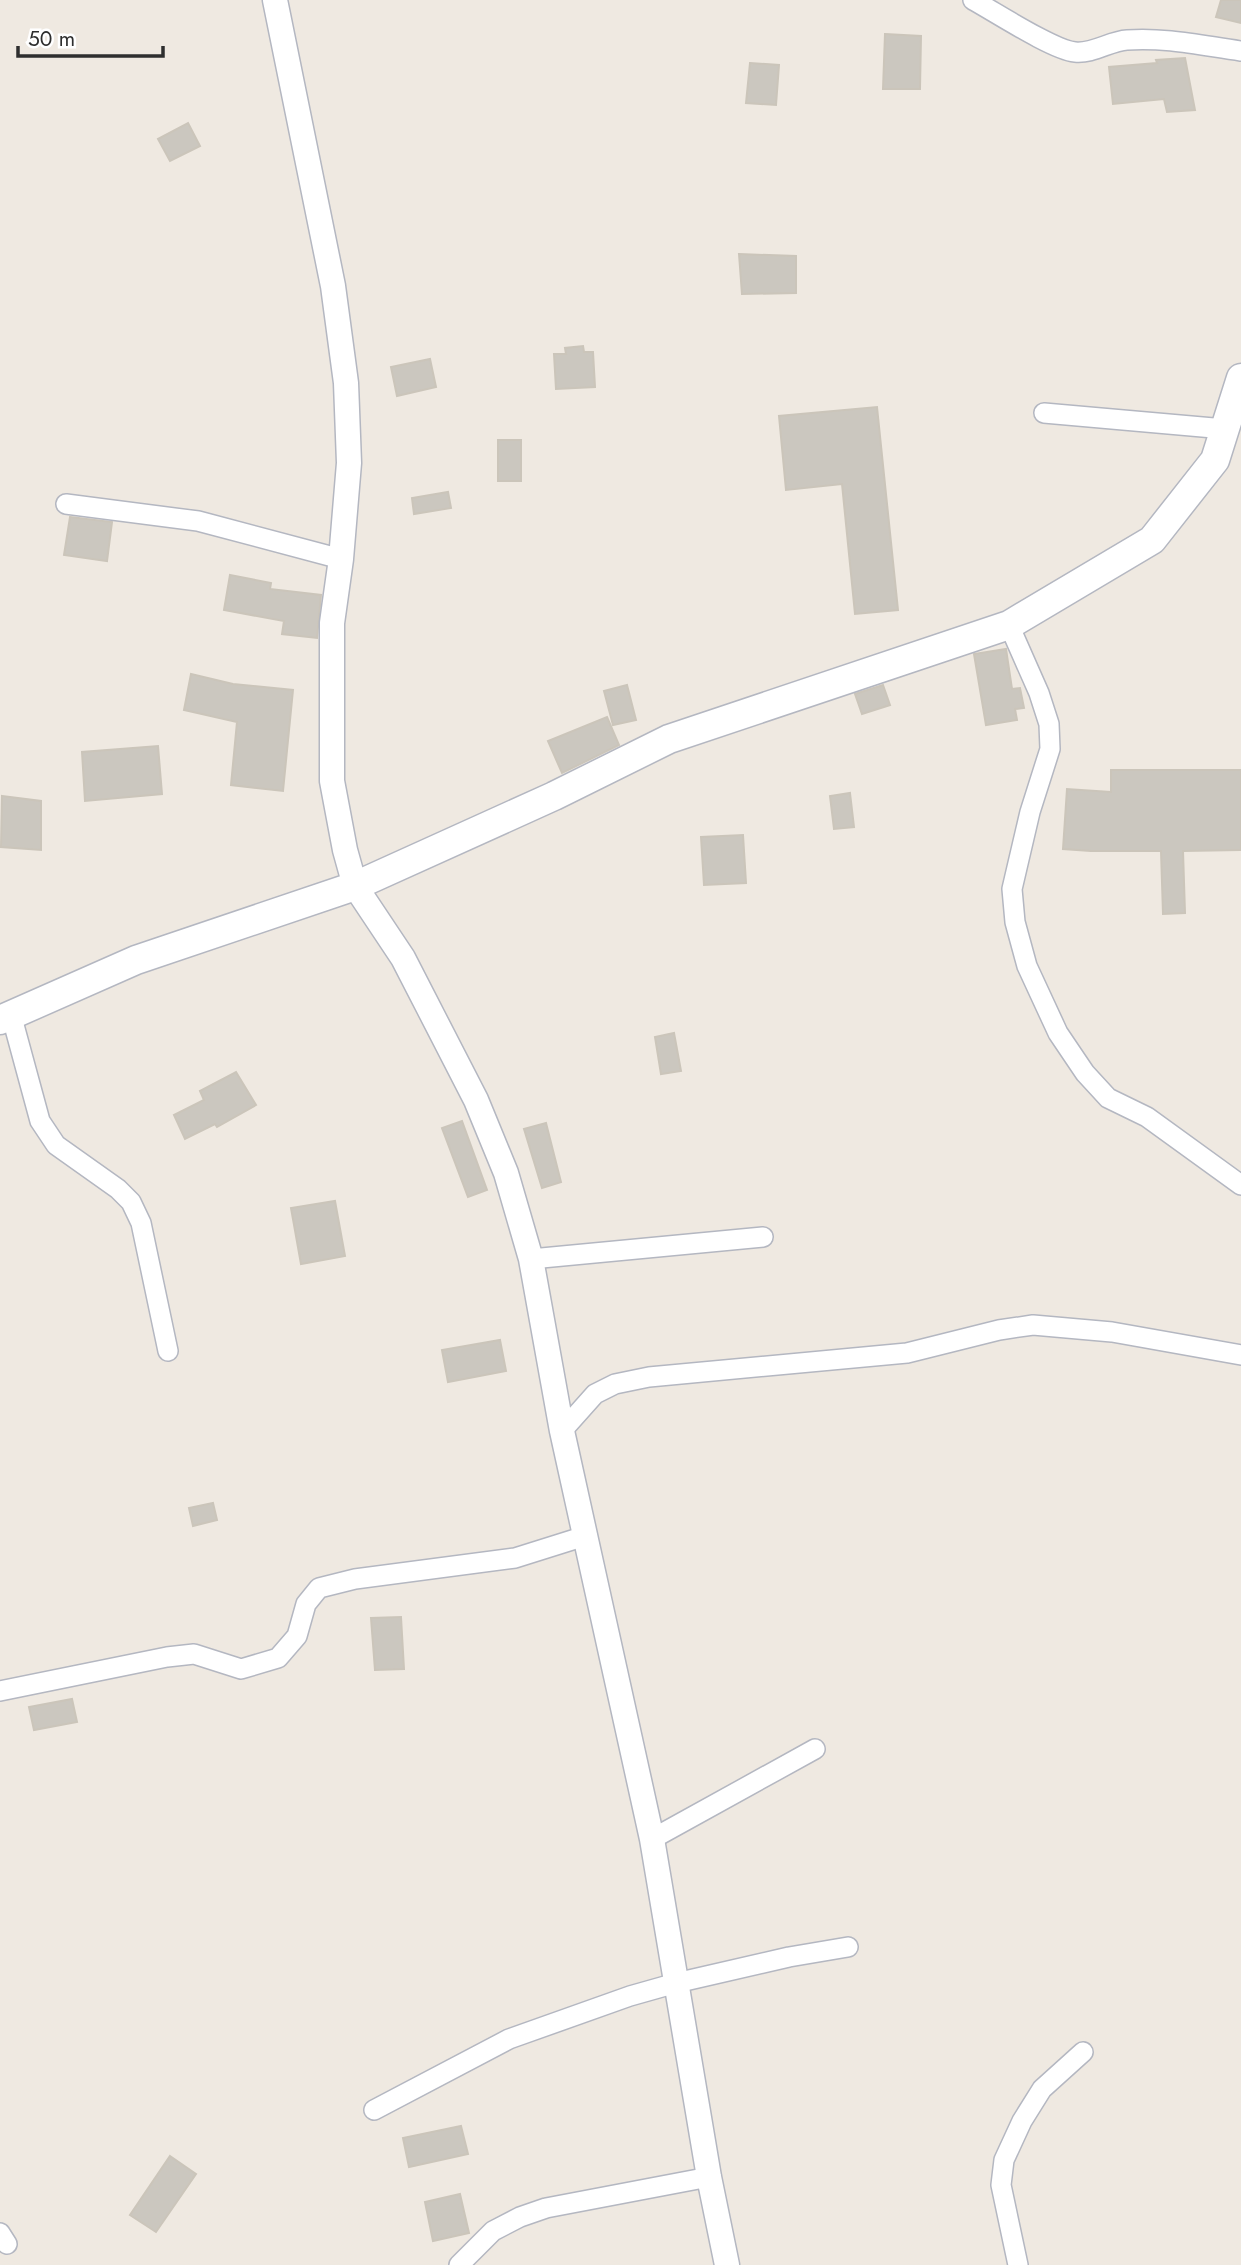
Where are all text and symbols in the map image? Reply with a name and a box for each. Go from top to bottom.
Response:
scale bar [18,14,163,58]
text: 50 m [28,24,75,54]

